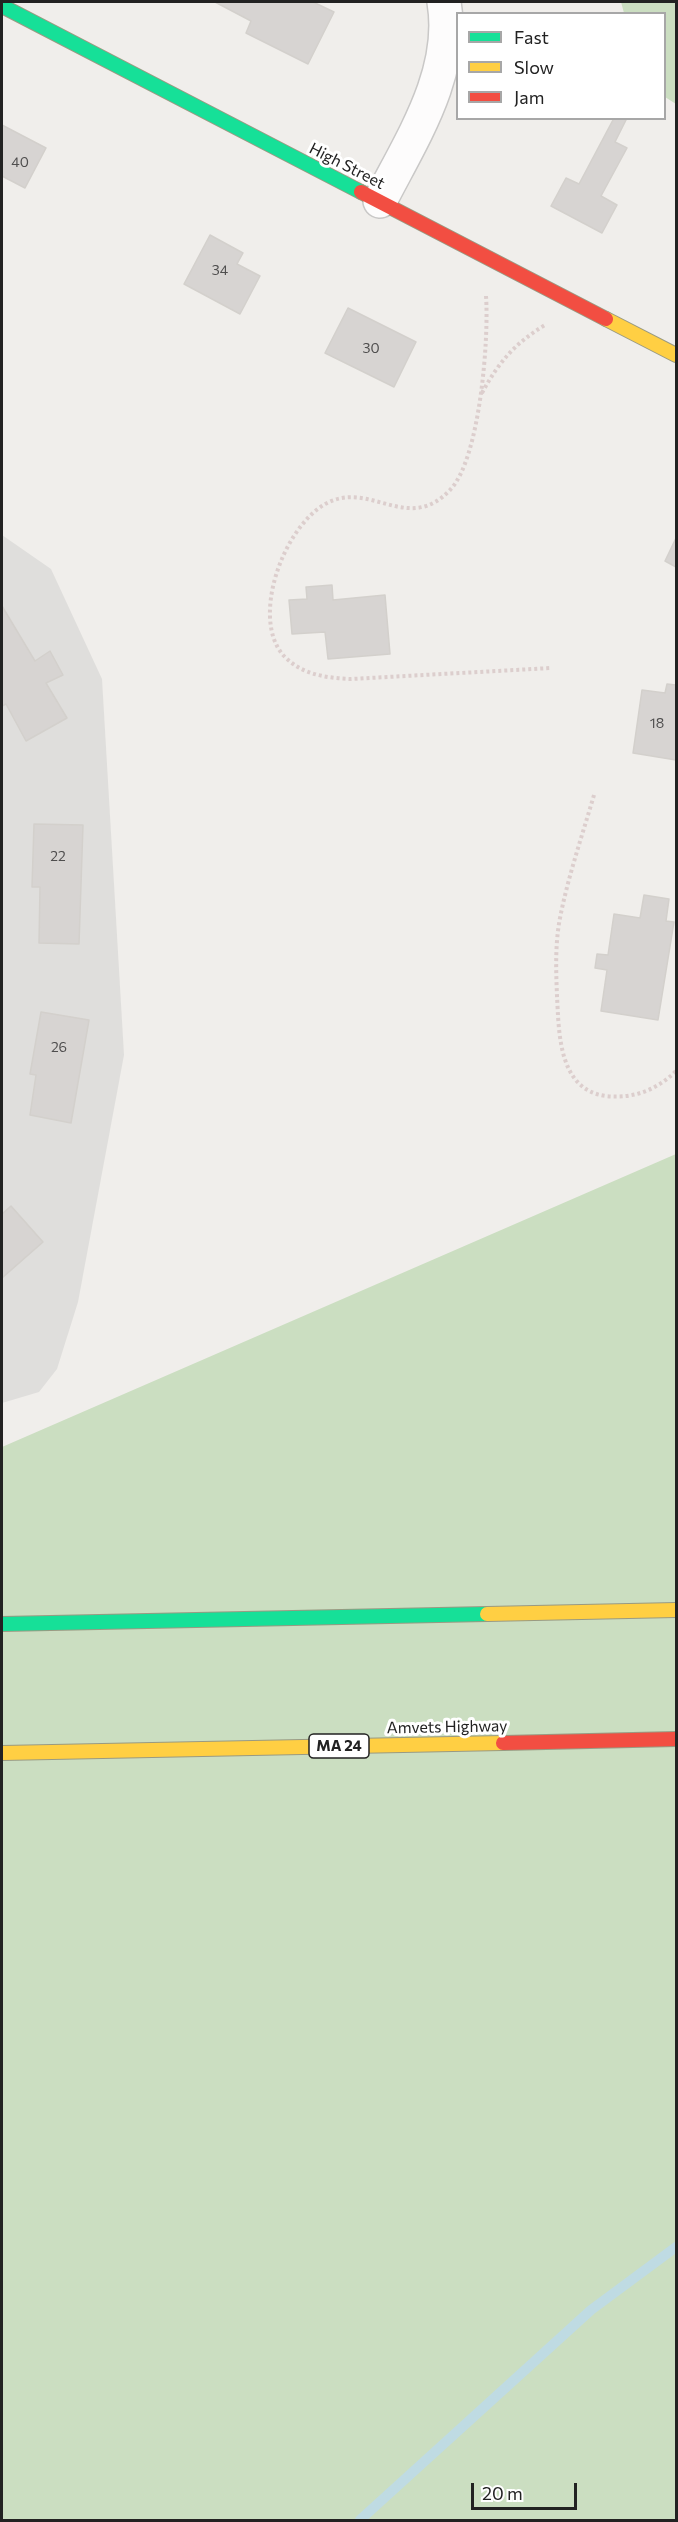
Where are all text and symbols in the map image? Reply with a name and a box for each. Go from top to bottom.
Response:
legend [456,12,666,120]
text: Fast [514,26,549,48]
text: Slow [514,56,554,78]
text: Jam [514,86,544,108]
street label: High Street [306,139,388,193]
house number: 40 [11,154,29,170]
house number: 34 [212,262,228,278]
house number: 30 [362,340,380,356]
house number: 18 [650,715,664,731]
house number: 22 [50,848,66,864]
house number: 26 [51,1039,67,1055]
street label: Amvets Highway [386,1716,508,1738]
road number: MA 24 [309,1734,369,1758]
scale bar [474,2471,580,2509]
text: 20 m [482,2482,523,2504]

